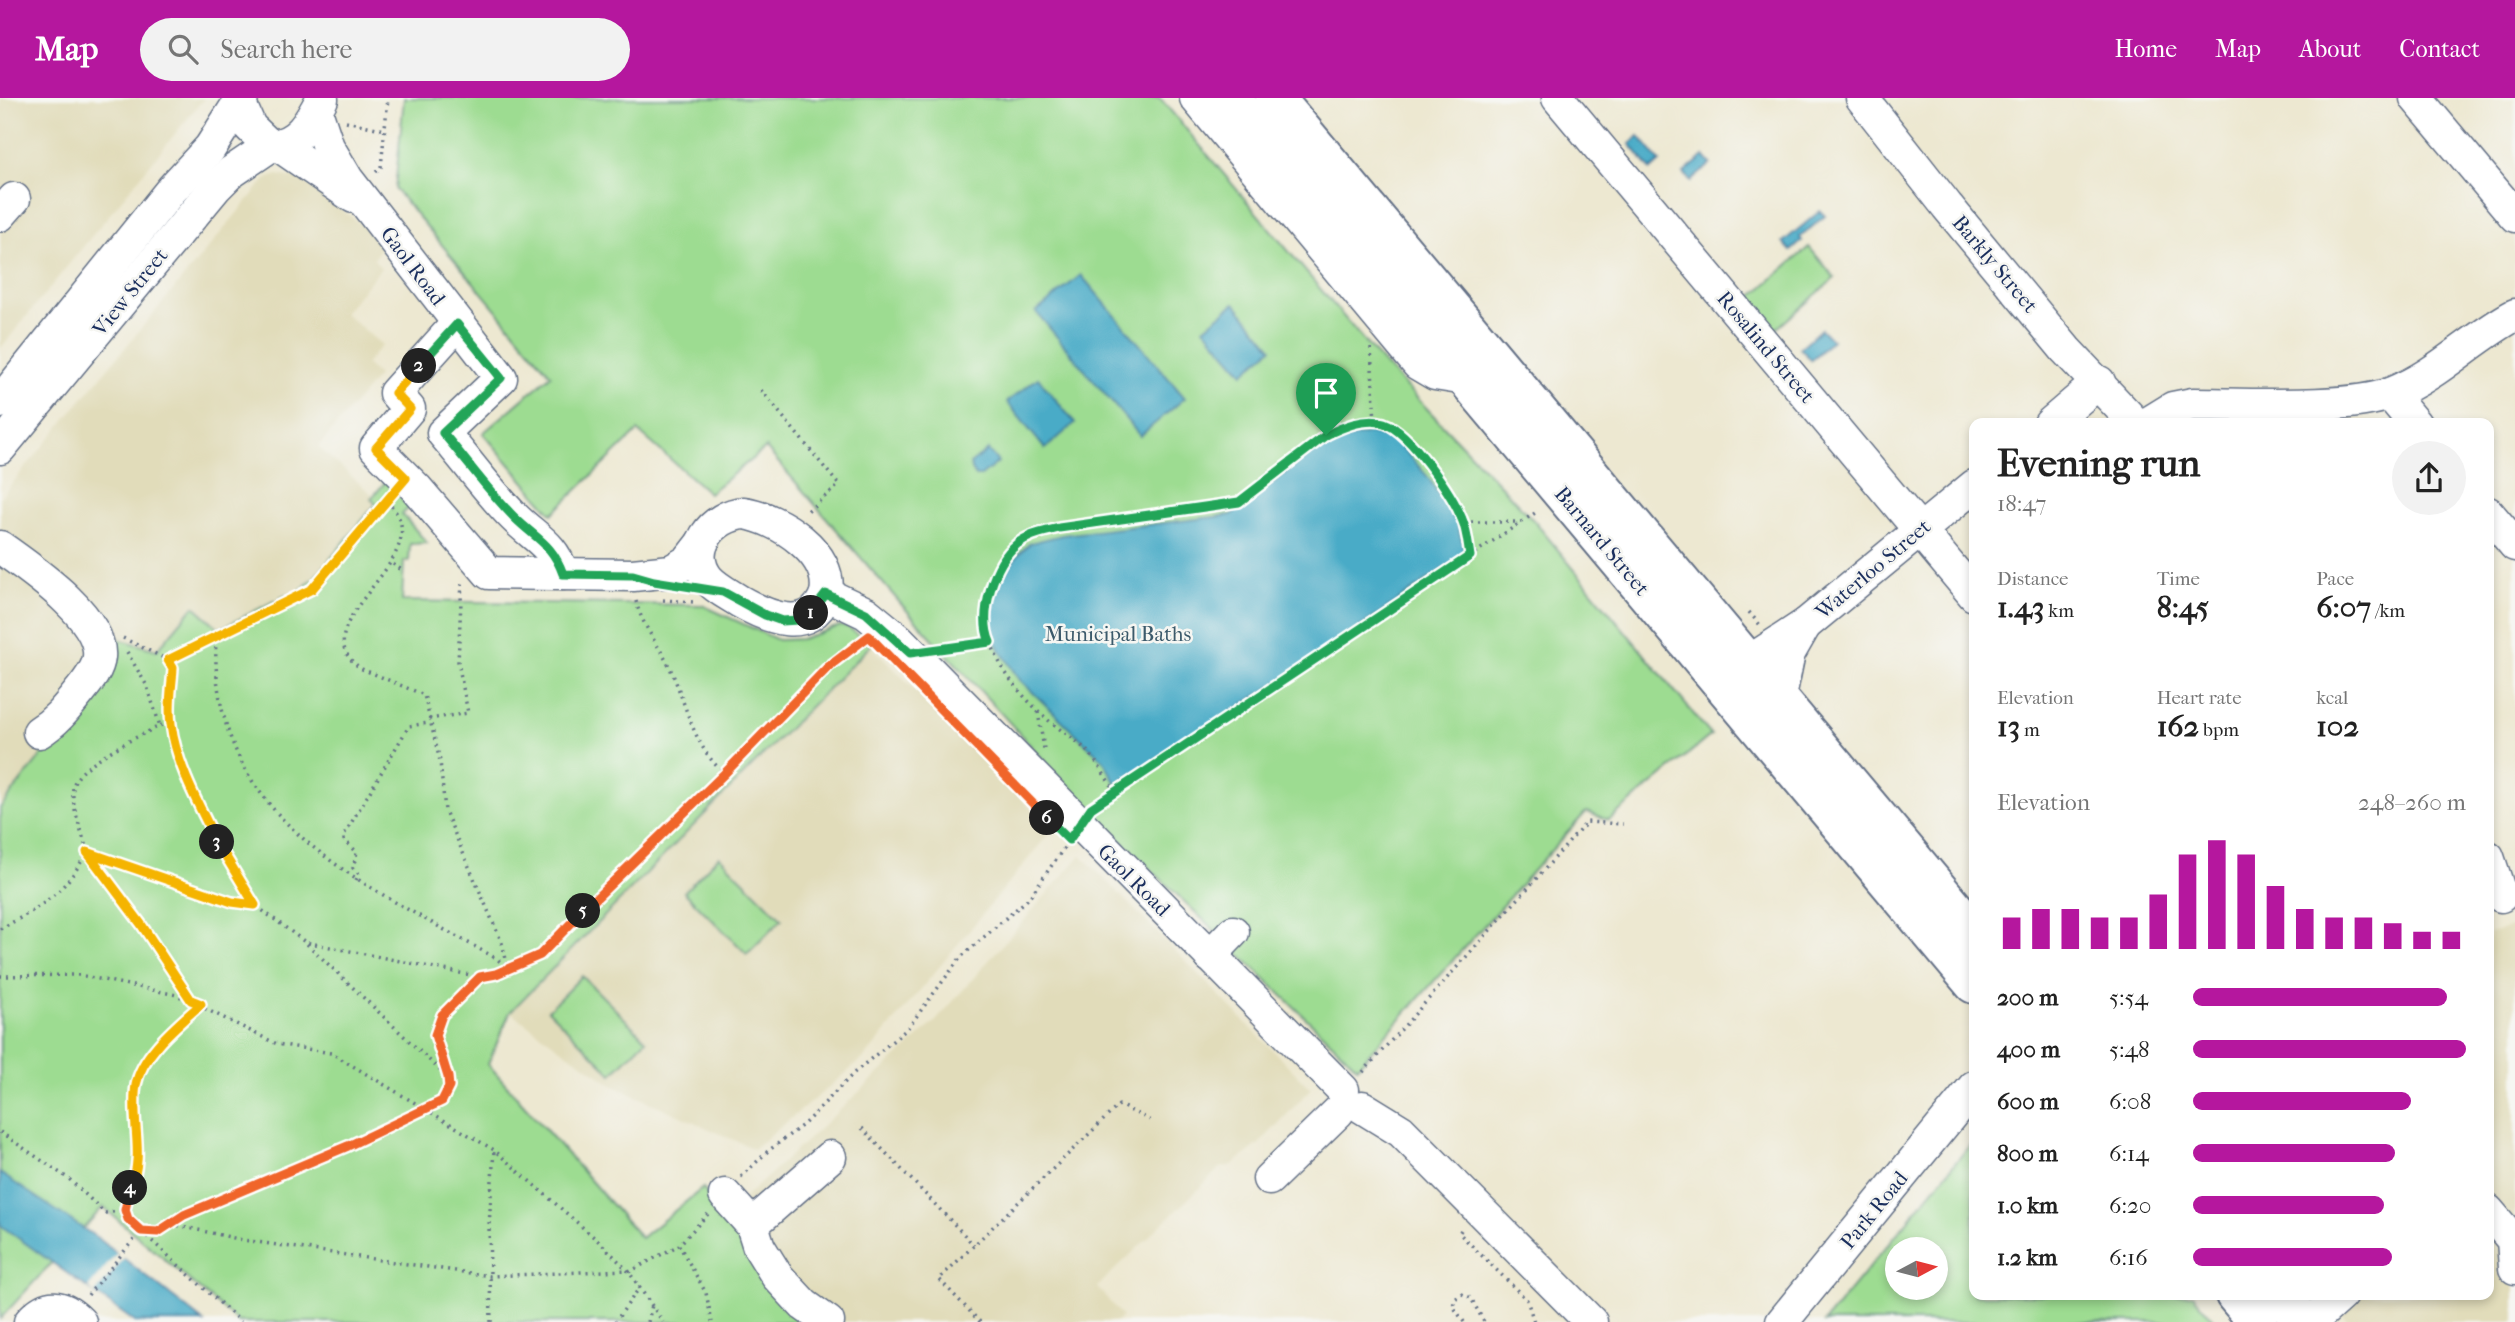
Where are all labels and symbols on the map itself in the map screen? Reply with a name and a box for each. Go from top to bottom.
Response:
street label: Barkly Street [1947,211,2043,318]
street label: Gaol Road [376,222,451,310]
street label: View Street [87,243,173,341]
street label: Rosalind Street [1712,286,1820,408]
pin: 2 [402,348,436,384]
pin [1296,363,1356,435]
street label: Barnard Street [1550,482,1655,601]
street label: Waterloo Street [1810,514,1936,625]
pin: 1 [794,596,828,630]
park label: Municipal Baths [1045,622,1191,646]
pin: 6 [1030,800,1064,836]
pin: 3 [200,824,234,860]
street label: Gaol Road [1093,839,1175,921]
pin: 5 [566,894,600,928]
street label: Park Road [1835,1166,1913,1254]
pin: 4 [113,1170,148,1206]
north arrow [1885,1237,1948,1300]

